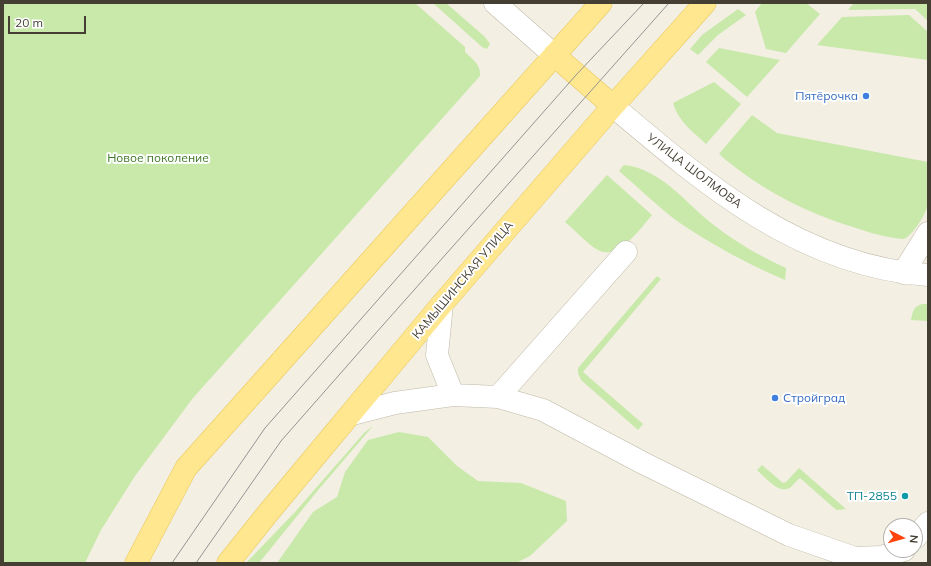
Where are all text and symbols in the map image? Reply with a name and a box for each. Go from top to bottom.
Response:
scale bar [10,8,88,34]
text: 20 m [15,15,43,30]
place label: Пятёрочка [795,89,858,103]
marker: Пятёрочка [861,91,871,101]
street label: УЛИЦА ШОЛМОВА [644,131,744,211]
park label: Новое поколение [107,151,209,165]
street label: КАМЫШИНСКАЯ УЛИЦА [410,218,516,342]
place label: Стройград [783,391,845,405]
marker: Стройград [770,393,780,403]
place label: ТП-2855 [847,489,897,503]
marker: ТП-2855 [900,491,910,501]
north arrow [883,518,923,558]
text: N [907,534,921,544]

